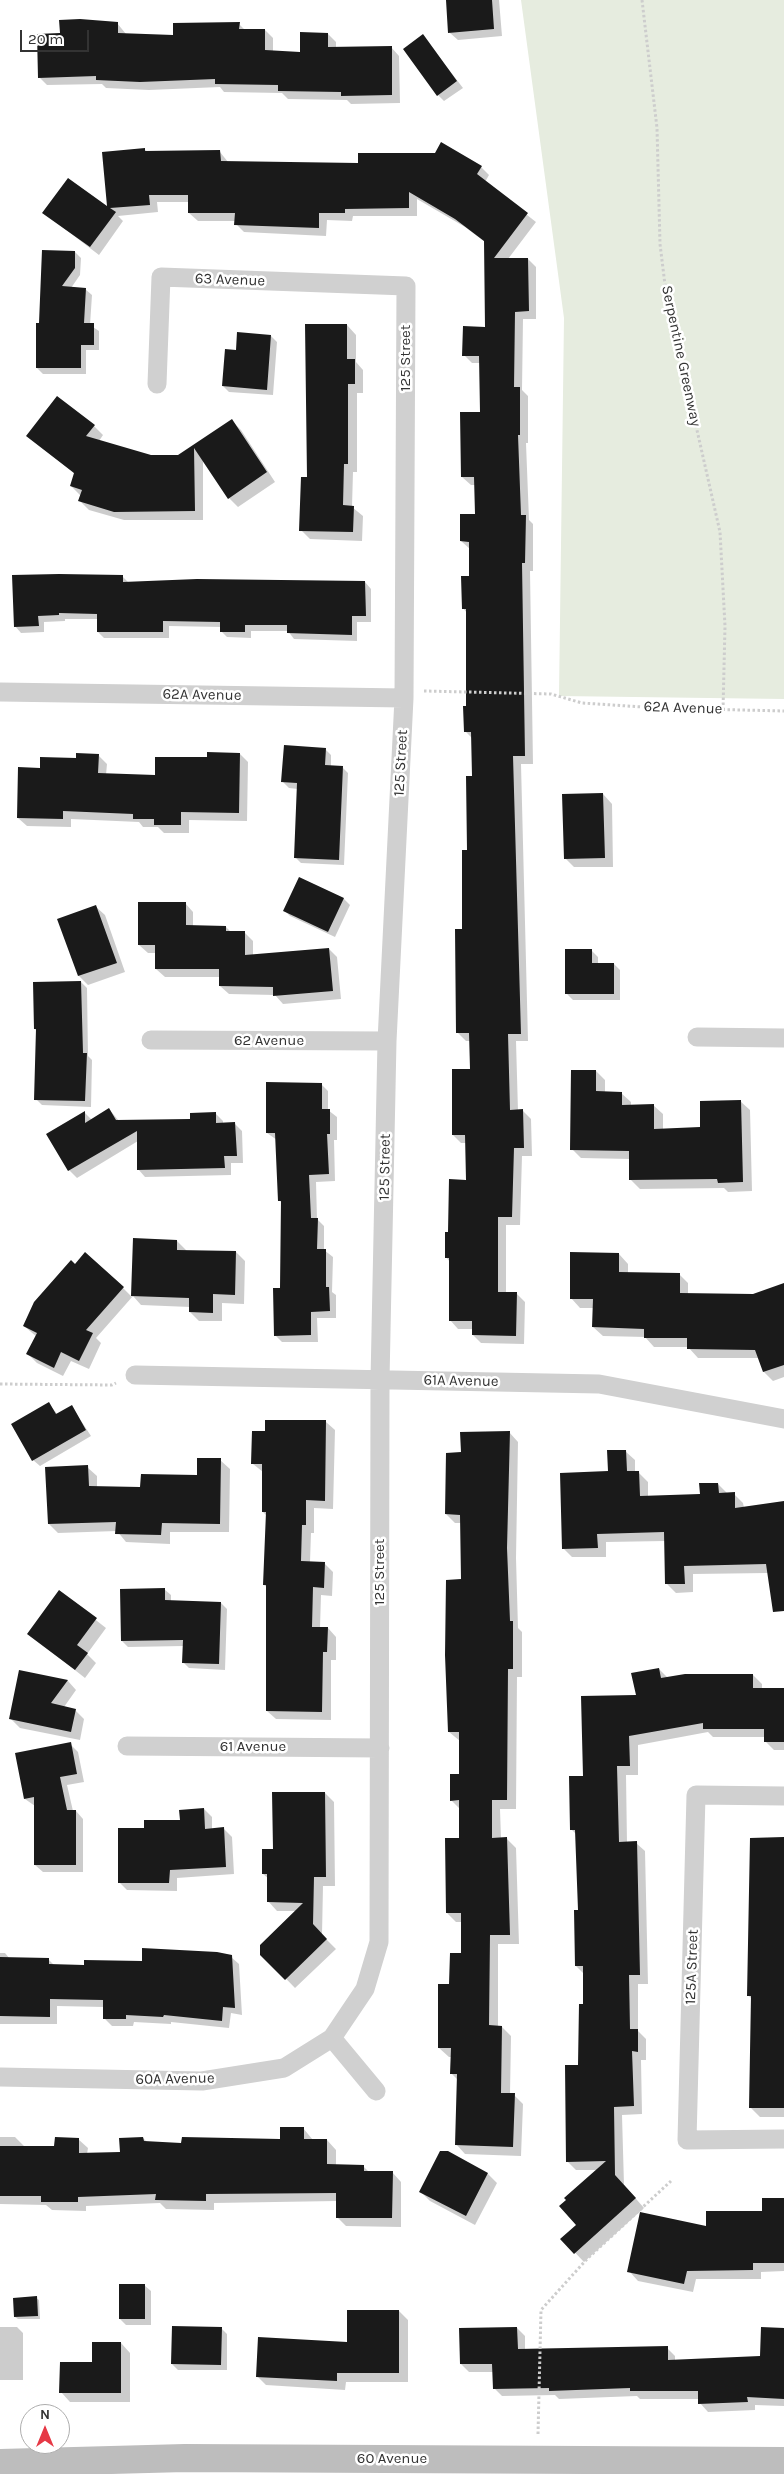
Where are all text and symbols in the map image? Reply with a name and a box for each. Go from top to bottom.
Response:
scale bar [22,20,91,52]
text: 20 m [28,30,63,48]
street label: 63 Avenue [195,270,265,290]
street label: Serpentine Greenway [657,284,705,428]
street label: 125 Street [397,325,415,391]
street label: 62A Avenue [162,685,242,705]
street label: 62A Avenue [643,698,723,718]
street label: 125 Street [390,729,412,797]
street label: 62 Avenue [234,1032,304,1050]
street label: 125 Street [375,1133,395,1201]
street label: 61A Avenue [423,1371,499,1391]
street label: 125 Street [371,1539,389,1605]
street label: 61 Avenue [220,1738,286,1756]
street label: 125A Street [682,1929,702,2005]
street label: 60A Avenue [135,2069,215,2089]
north arrow [20,2404,70,2454]
text: N [40,2406,50,2423]
street label: 60 Avenue [357,2450,427,2468]

